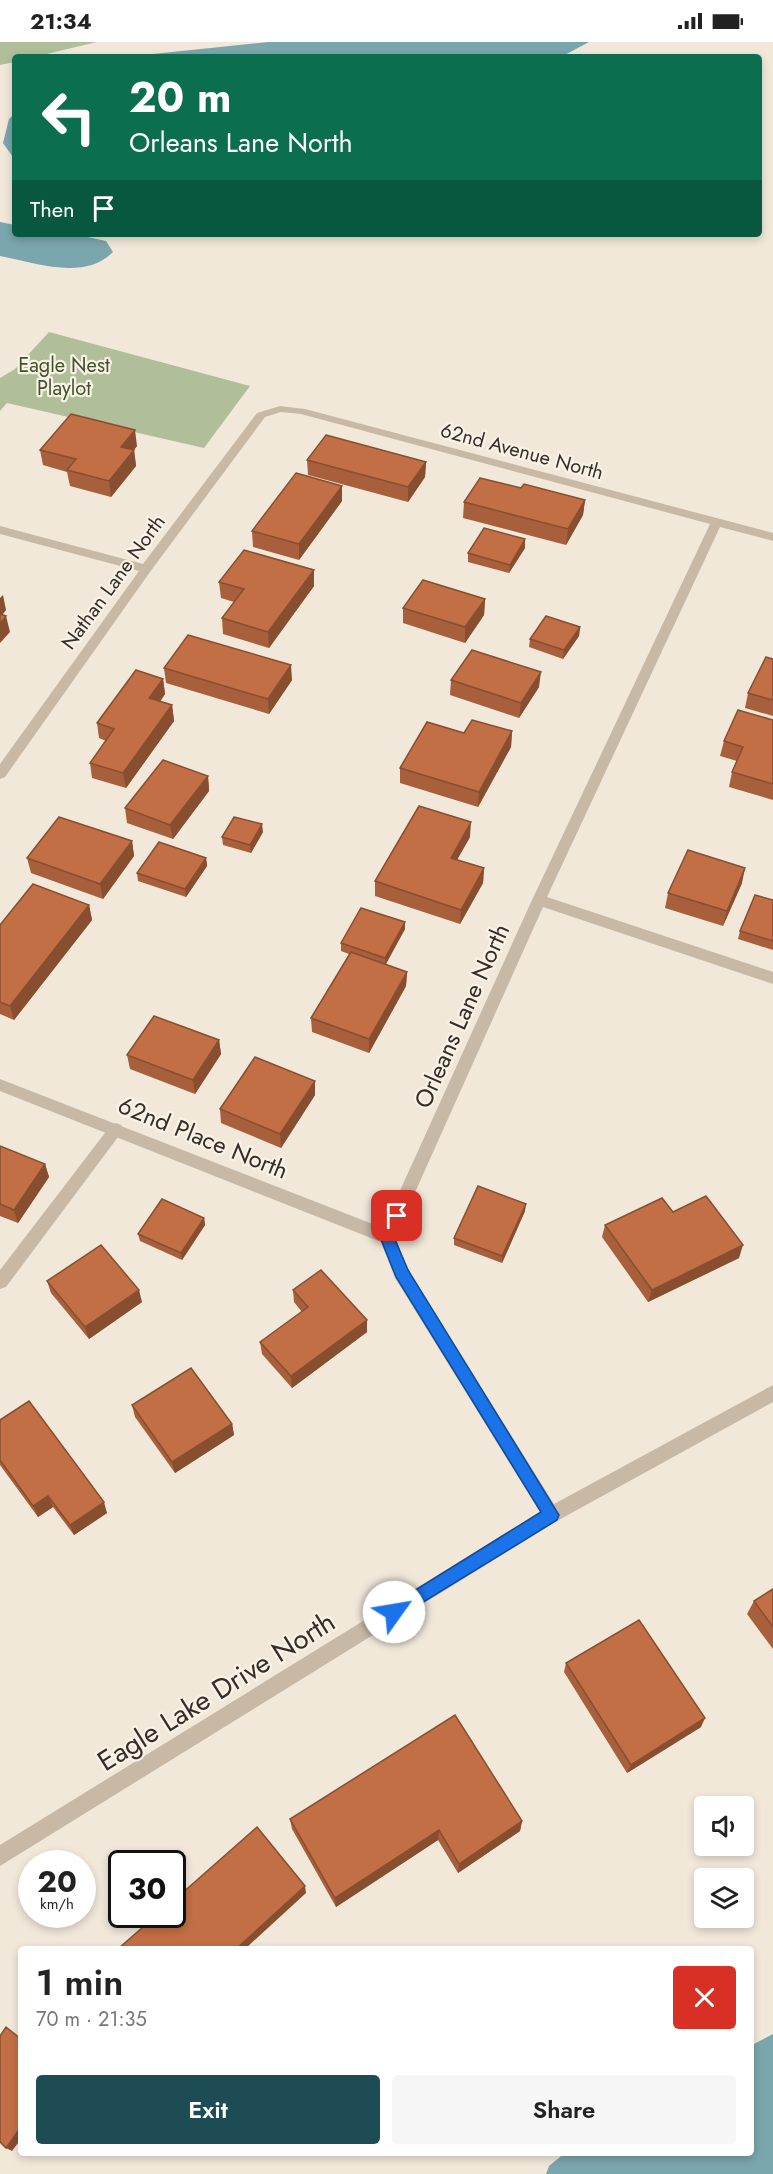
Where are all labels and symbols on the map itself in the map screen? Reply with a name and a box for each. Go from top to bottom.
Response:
park label: Eagle Nest Playlot [18,351,110,403]
street label: 62nd Avenue North [437,416,607,487]
street label: Nathan Lane North [54,509,172,656]
street label: Orleans Lane North [405,918,518,1114]
street label: 62nd Place North [113,1087,293,1188]
pin [371,1190,422,1241]
position arrow [362,1580,426,1644]
street label: Eagle Lake Drive North [89,1602,343,1781]
speed limit sign: 30 [108,1850,186,1928]

